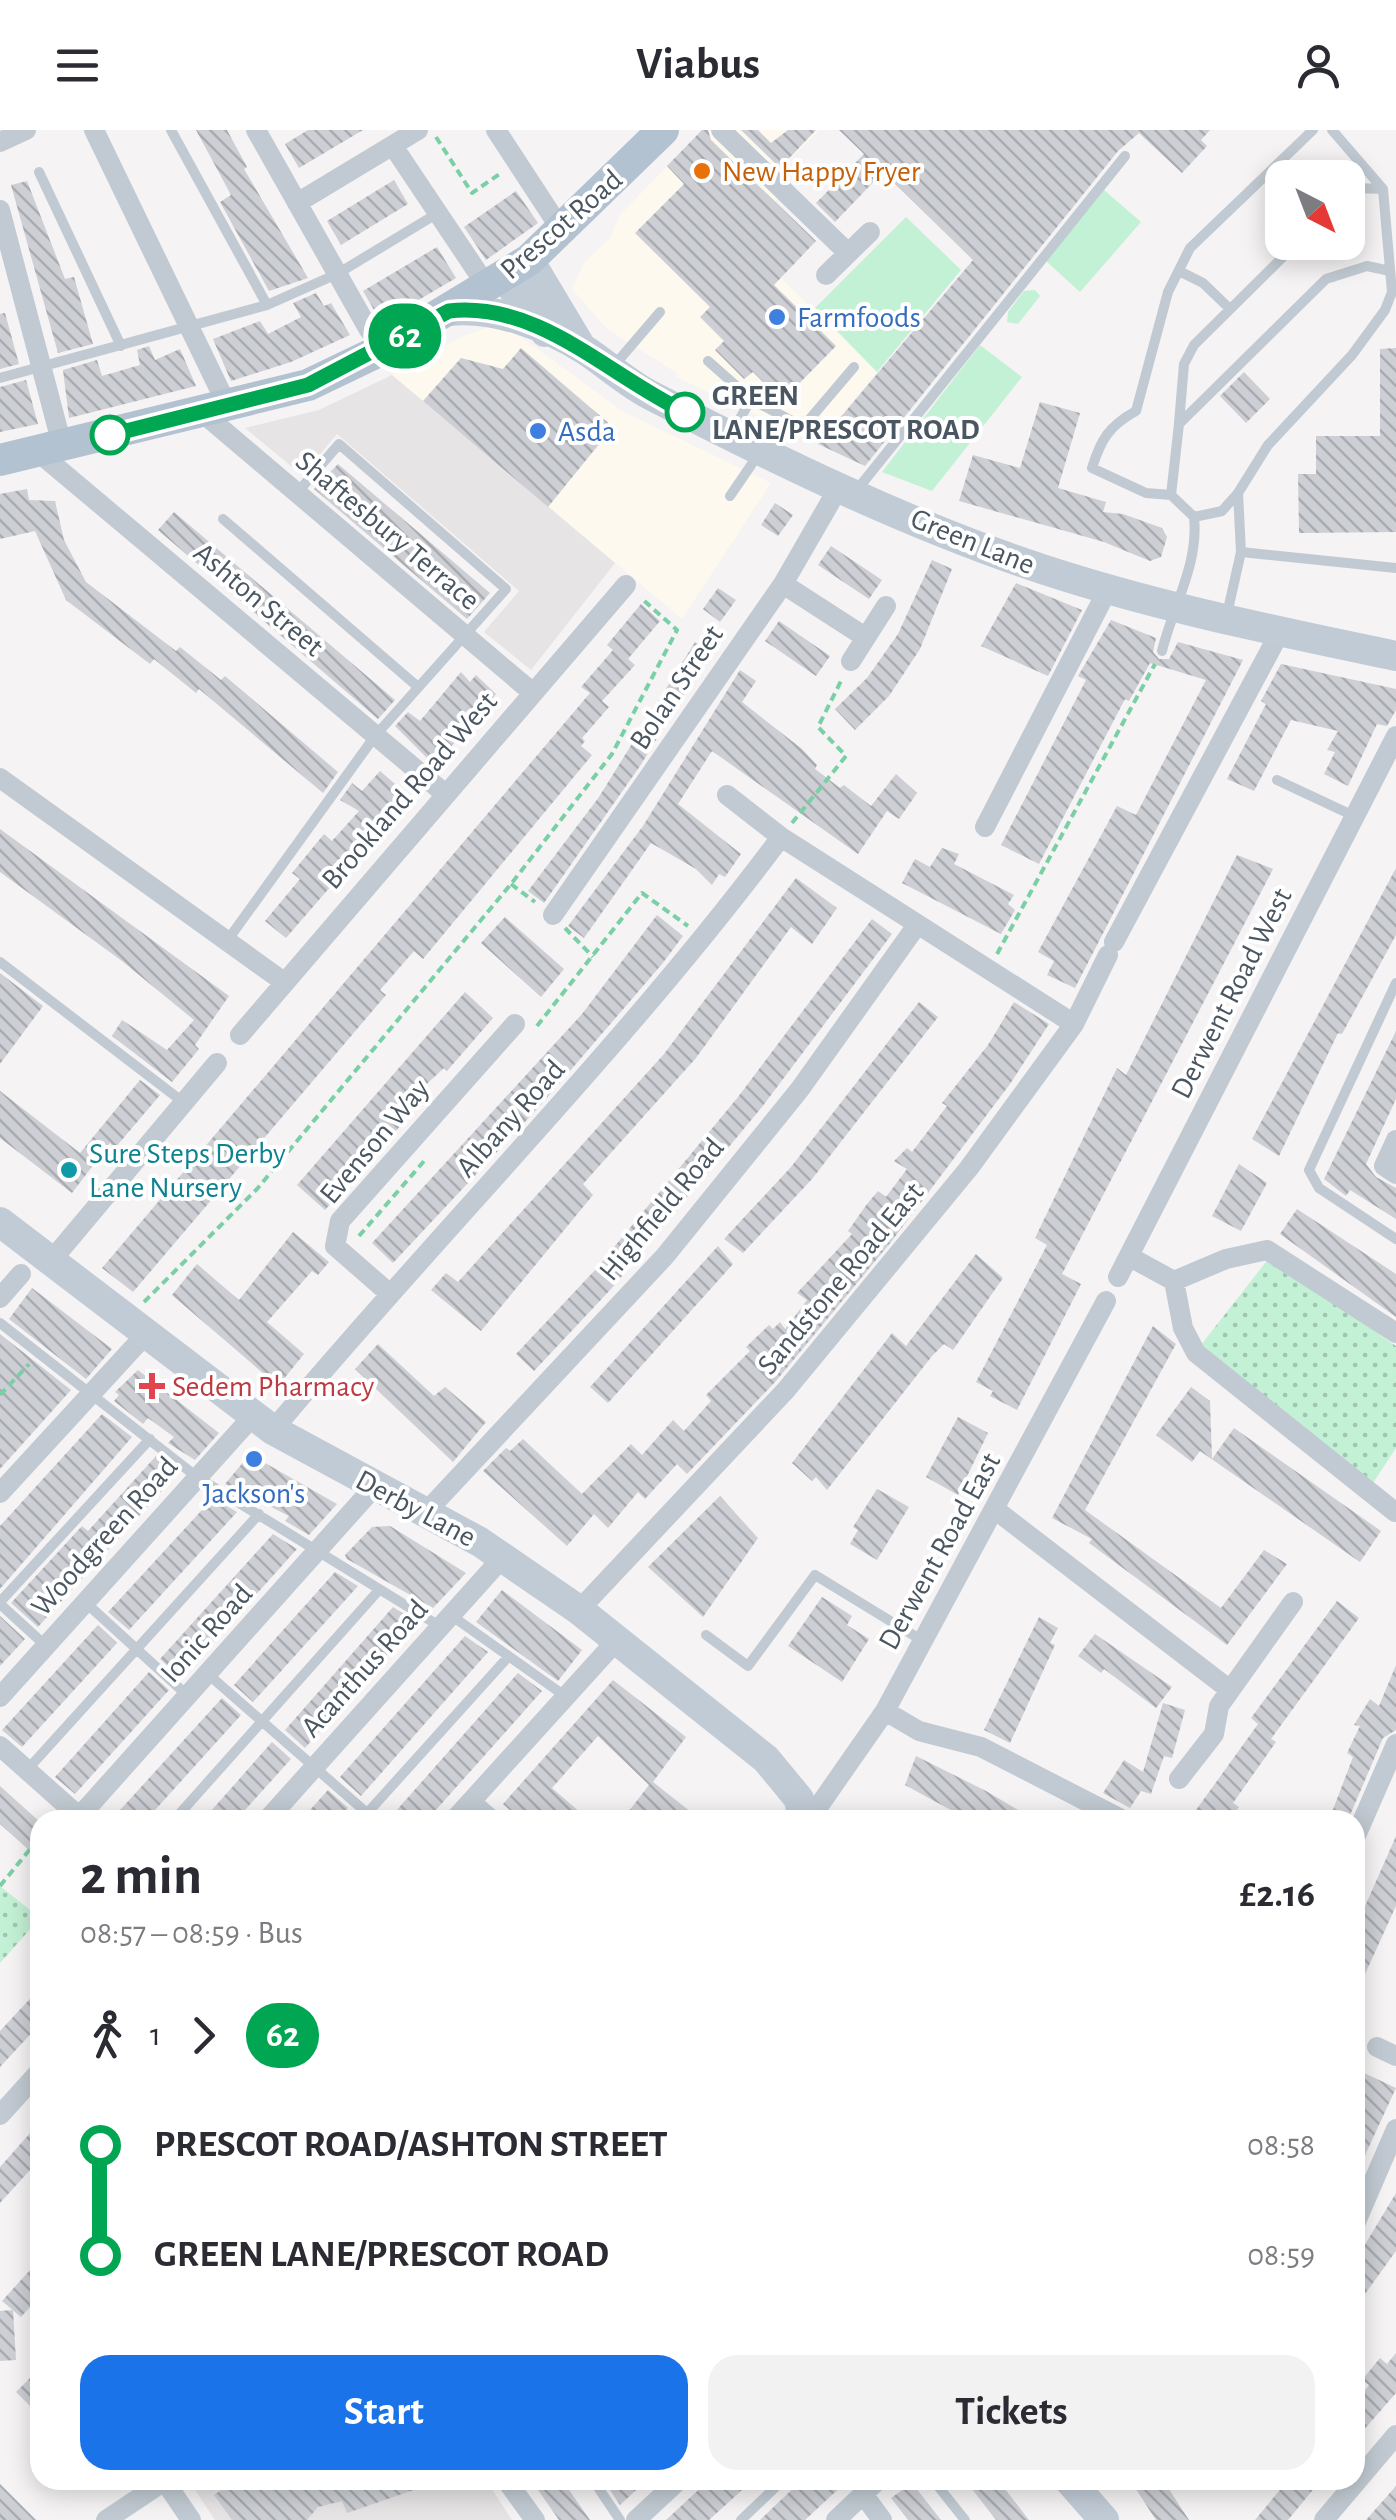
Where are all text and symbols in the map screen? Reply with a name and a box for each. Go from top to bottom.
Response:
icon: menu [50,38,105,93]
icon: person [1291,38,1346,93]
text: Viabus [636,42,760,87]
place label: New Happy Fryer [722,157,921,187]
marker: New Happy Fryer [691,160,713,182]
north arrow [1265,160,1365,260]
map controls [1265,160,1365,260]
street label: Prescot Road [495,164,628,285]
place label: Farmfoods [797,303,921,333]
line badge: 62 [360,304,450,368]
marker: Farmfoods [766,306,788,328]
text: 62 [388,319,422,354]
place label: GREEN LANE/PRESCOT ROAD [712,381,980,445]
marker: GREEN LANE/PRESCOT ROAD [666,393,704,431]
unlabelled marker [91,416,129,454]
place label: Asda [558,417,616,447]
marker: Asda [527,420,549,442]
street label: Shaftesbury Terrace [290,446,485,616]
street label: Green Lane [907,504,1039,580]
street label: Ashton Street [188,537,329,663]
street label: Bolan Street [625,620,729,755]
street label: Brookland Road West [316,686,503,895]
street label: Derwent Road West [1166,883,1298,1103]
street label: Albany Road [451,1054,571,1183]
street label: Evenson Way [314,1073,435,1210]
street label: Highfield Road [594,1133,730,1287]
place label: Sure Steps Derby Lane Nursery [89,1139,286,1203]
marker: Sure Steps Derby Lane Nursery [58,1159,80,1181]
street label: Sandstone Road East [752,1177,930,1380]
place label: Sedem Pharmacy [172,1372,375,1402]
marker: Sedem Pharmacy [141,1375,163,1397]
marker: Jackson's [243,1448,265,1470]
street label: Derwent Road East [873,1448,1007,1655]
street label: Woodgreen Road [26,1451,184,1622]
street label: Derby Lane [351,1465,480,1553]
place label: Jackson's [203,1479,305,1509]
street label: Ionic Road [155,1579,258,1689]
street label: Acanthus Road [296,1594,434,1743]
text: 2 min [80,1849,202,1904]
text: £2.16 [1239,1876,1315,1914]
text: 08:57 – 08:59 · Bus [80,1917,303,1949]
icon: walk [80,2008,135,2063]
icon: forward [176,2008,231,2063]
text: 62 [266,2018,299,2053]
text: 1 [150,2019,161,2051]
text: PRESCOT ROAD/ASHTON STREET [154,2126,668,2164]
text: 08:58 [1247,2129,1315,2161]
text: GREEN LANE/PRESCOT ROAD [154,2236,609,2274]
text: 08:59 [1247,2239,1315,2271]
button: Start [80,2355,688,2470]
button: Tickets [708,2355,1315,2470]

